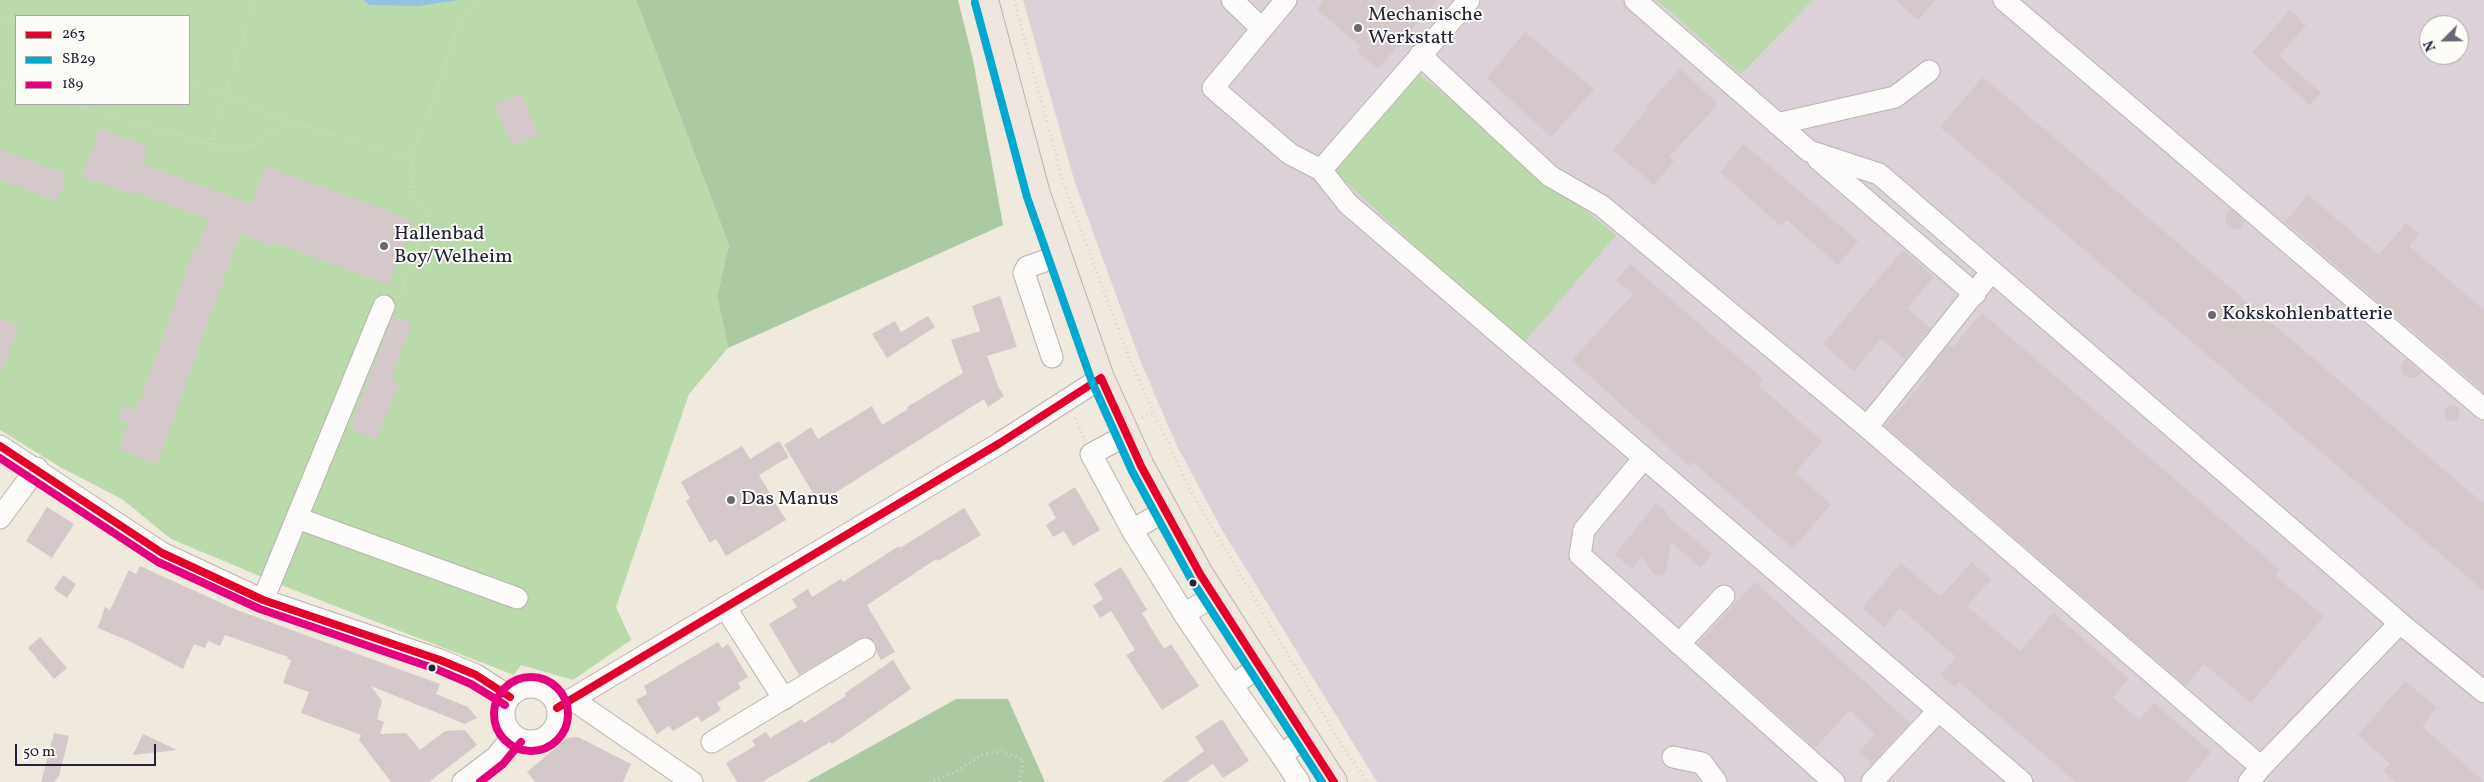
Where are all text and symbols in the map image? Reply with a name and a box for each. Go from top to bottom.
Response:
place label: Mechanische Werkstatt [1368,4,1482,51]
legend [15,15,190,105]
north arrow [2419,15,2469,65]
marker: Mechanische Werkstatt [1352,22,1364,34]
text: 263 [62,24,85,45]
text: N [2420,37,2441,54]
text: SB29 [62,49,95,70]
text: 189 [62,74,83,95]
place label: Hallenbad Boy/Welheim [394,223,513,270]
marker: Hallenbad Boy/Welheim [378,240,390,252]
place label: Kokskohlenbatterie [2222,303,2393,327]
marker: Kokskohlenbatterie [2206,309,2218,321]
place label: Das Manus [741,488,838,512]
marker: Das Manus [725,494,737,506]
unlabelled marker [1188,578,1198,588]
unlabelled marker [427,663,437,673]
scale bar [18,734,159,766]
text: 50 m [23,742,55,763]

